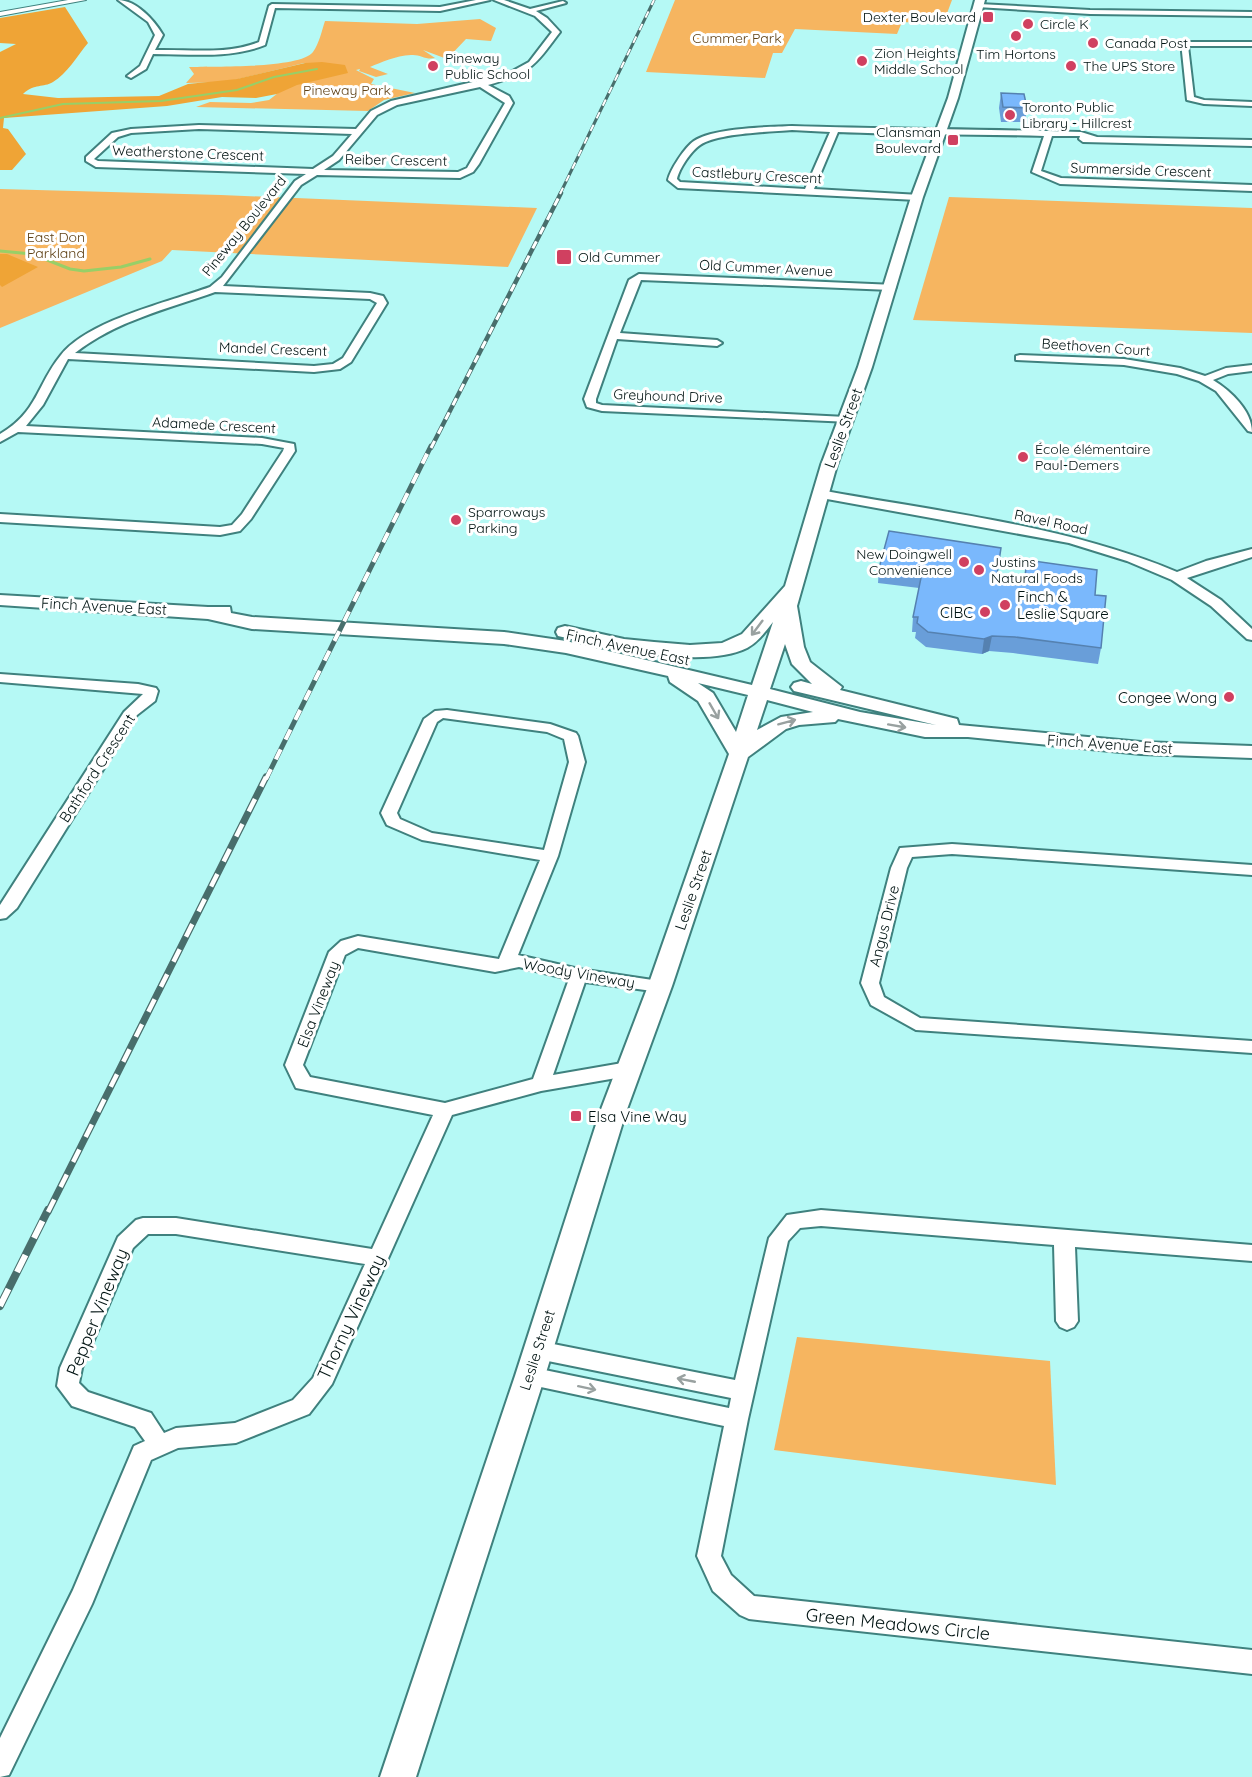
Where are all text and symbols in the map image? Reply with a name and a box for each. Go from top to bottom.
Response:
place label: Dexter Boulevard [863,8,976,26]
marker: Dexter Boulevard [981,10,995,24]
place label: Circle K [1040,15,1089,33]
marker: Circle K [1021,17,1035,31]
park label: Cummer Park [692,29,782,47]
marker: Tim Hortons [1009,29,1023,43]
place label: Canada Post [1105,34,1188,52]
marker: Canada Post [1086,36,1100,50]
place label: Zion Heights Middle School [874,44,964,78]
place label: Tim Hortons [976,45,1056,63]
place label: Pineway Public School [445,49,530,83]
marker: Zion Heights Middle School [855,54,869,68]
place label: The UPS Store [1083,57,1175,75]
marker: Pineway Public School [426,59,440,73]
marker: The UPS Store [1064,59,1078,73]
park label: Pineway Park [303,81,391,99]
place label: Toronto Public Library - Hillcrest [1022,98,1132,132]
marker: Toronto Public Library - Hillcrest [1003,108,1017,122]
place label: Clansman Boulevard [875,123,941,157]
marker: Clansman Boulevard [946,133,960,147]
street label: Weatherstone Crescent [112,141,265,165]
street label: Reiber Crescent [345,150,448,170]
street label: Summerside Crescent [1070,159,1212,181]
street label: Castlebury Crescent [691,163,823,187]
street label: Pineway Boulevard [198,172,290,280]
park label: East Don Parkland [27,228,85,262]
marker: Old Cummer [555,248,573,266]
place label: Old Cummer [578,248,661,266]
street label: Old Cummer Avenue [699,256,833,280]
street label: Beethoven Court [1041,334,1151,360]
street label: Mandel Crescent [219,338,328,360]
street label: Greyhound Drive [613,385,723,407]
street label: Leslie Street [820,385,866,471]
street label: Adamede Crescent [152,413,276,437]
place label: École élémentaire Paul-Demers [1035,440,1150,474]
marker: École élémentaire Paul-Demers [1016,450,1030,464]
place label: Sparroways Parking [468,503,545,537]
street label: Ravel Road [1013,505,1089,539]
marker: Sparroways Parking [449,513,463,527]
place label: New Doingwell Convenience [856,545,952,579]
place label: Justins Natural Foods [991,553,1083,587]
marker: New Doingwell Convenience [957,555,971,569]
marker: Justins Natural Foods [972,563,986,577]
place label: Finch & Leslie Square [1017,587,1109,623]
street label: Finch Avenue East [41,593,167,619]
marker: Finch & Leslie Square [998,598,1012,612]
place label: CIBC [940,603,973,622]
marker: CIBC [978,605,992,619]
one-way arrow [751,620,764,636]
street label: Finch Avenue East [564,625,692,669]
place label: Congee Wong [1118,688,1217,707]
marker: Congee Wong [1222,690,1236,704]
one-way arrow [708,702,720,719]
street label: Bathford Crescent [55,710,139,826]
one-way arrow [777,715,796,727]
one-way arrow [887,721,906,732]
street label: Finch Avenue East [1047,730,1173,758]
street label: Leslie Street [670,847,716,933]
street label: Angus Drive [865,883,903,969]
street label: Woody Vineway [522,954,636,992]
street label: Elsa Vineway [293,958,343,1050]
place label: Elsa Vine Way [588,1107,687,1126]
marker: Elsa Vine Way [569,1109,583,1123]
street label: Pepper Vineway [61,1245,133,1379]
street label: Thorny Vineway [312,1251,390,1383]
street label: Leslie Street [515,1307,559,1393]
one-way arrow [677,1374,696,1385]
one-way arrow [577,1383,596,1394]
street label: Green Meadows Circle [805,1603,991,1645]

